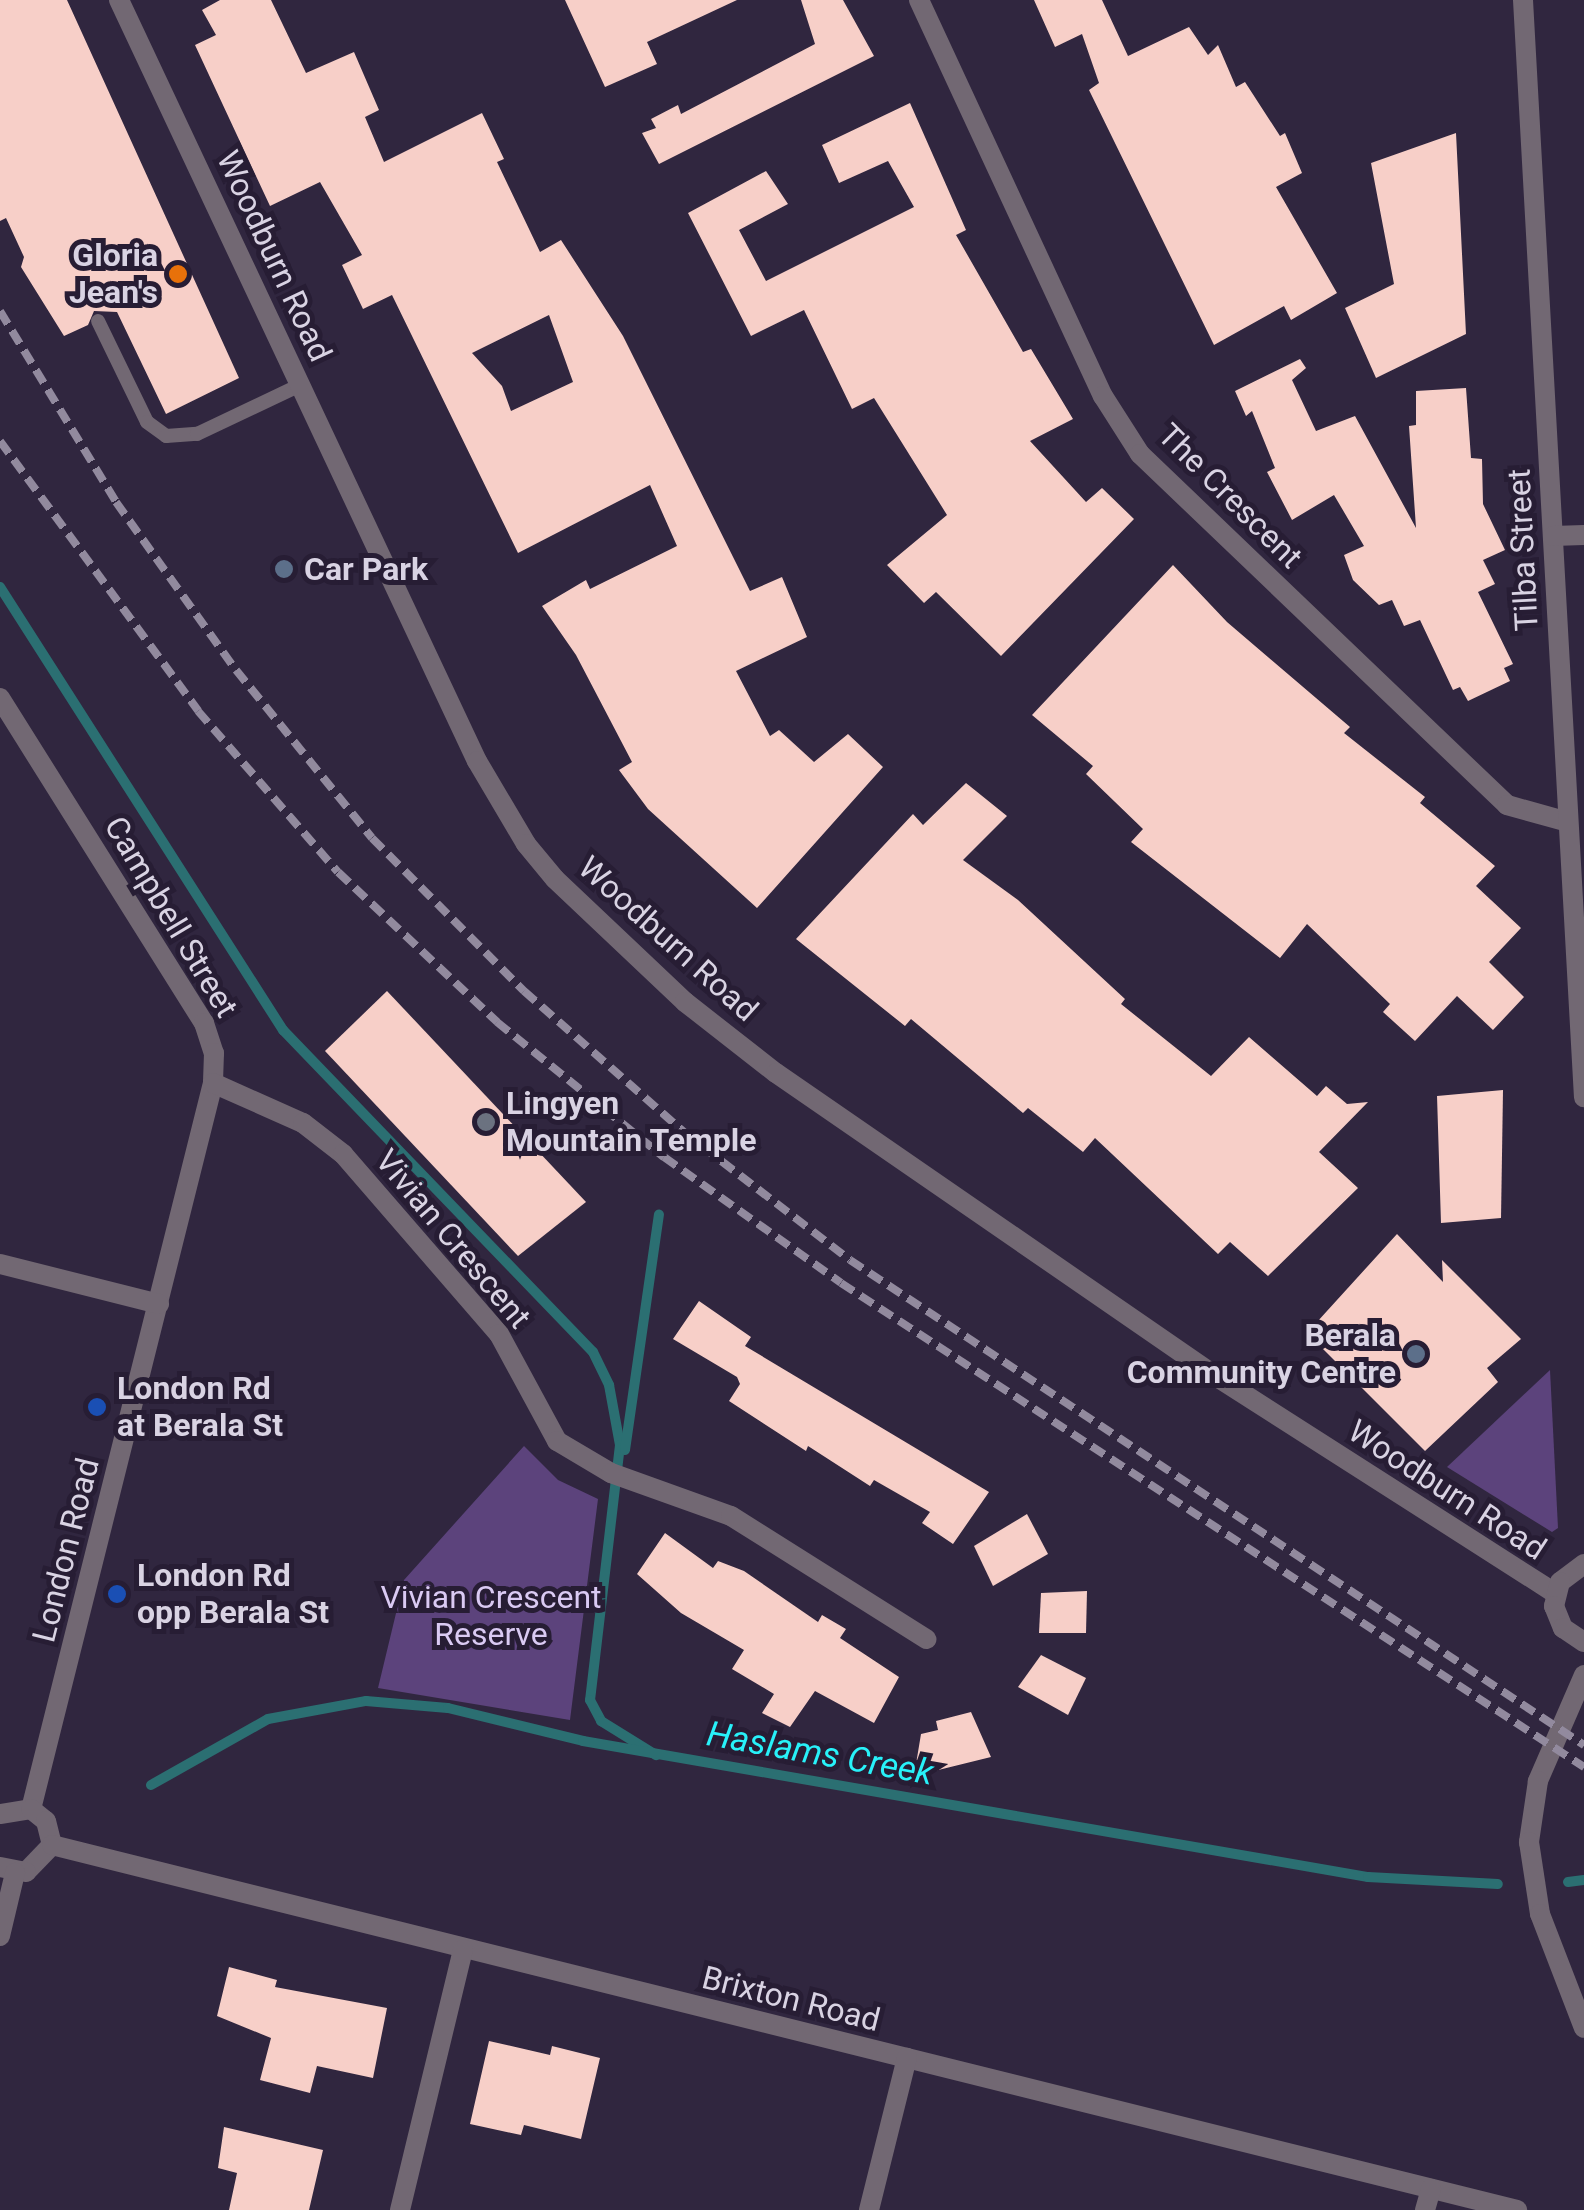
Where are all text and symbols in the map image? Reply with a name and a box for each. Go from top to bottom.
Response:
street label: Woodburn Road [208,145,340,367]
place label: Gloria Jean's [69,237,158,312]
marker: Gloria Jean's [167,263,189,285]
street label: The Crescent [1150,416,1310,576]
street label: Tilba Street [1500,468,1546,632]
place label: Car Park [304,550,428,588]
marker: Car Park [273,558,295,580]
street label: Campbell Street [96,810,246,1024]
street label: Woodburn Road [570,848,766,1030]
place label: Lingyen Mountain Temple [506,1085,757,1160]
marker: Lingyen Mountain Temple [475,1111,497,1133]
street label: Vivian Crescent [367,1142,539,1336]
place label: Berala Community Centre [1127,1317,1396,1392]
marker: Berala Community Centre [1405,1343,1427,1365]
place label: London Rd at Berala St [117,1370,283,1445]
marker: London Rd at Berala St [86,1396,108,1418]
street label: Woodburn Road [1341,1412,1553,1568]
street label: London Road [25,1454,107,1646]
place label: London Rd opp Berala St [137,1557,329,1632]
park label: Vivian Crescent Reserve [380,1579,602,1654]
marker: London Rd opp Berala St [106,1583,128,1605]
water label: Haslams Creek [703,1713,937,1795]
street label: Brixton Road [698,1958,884,2040]

